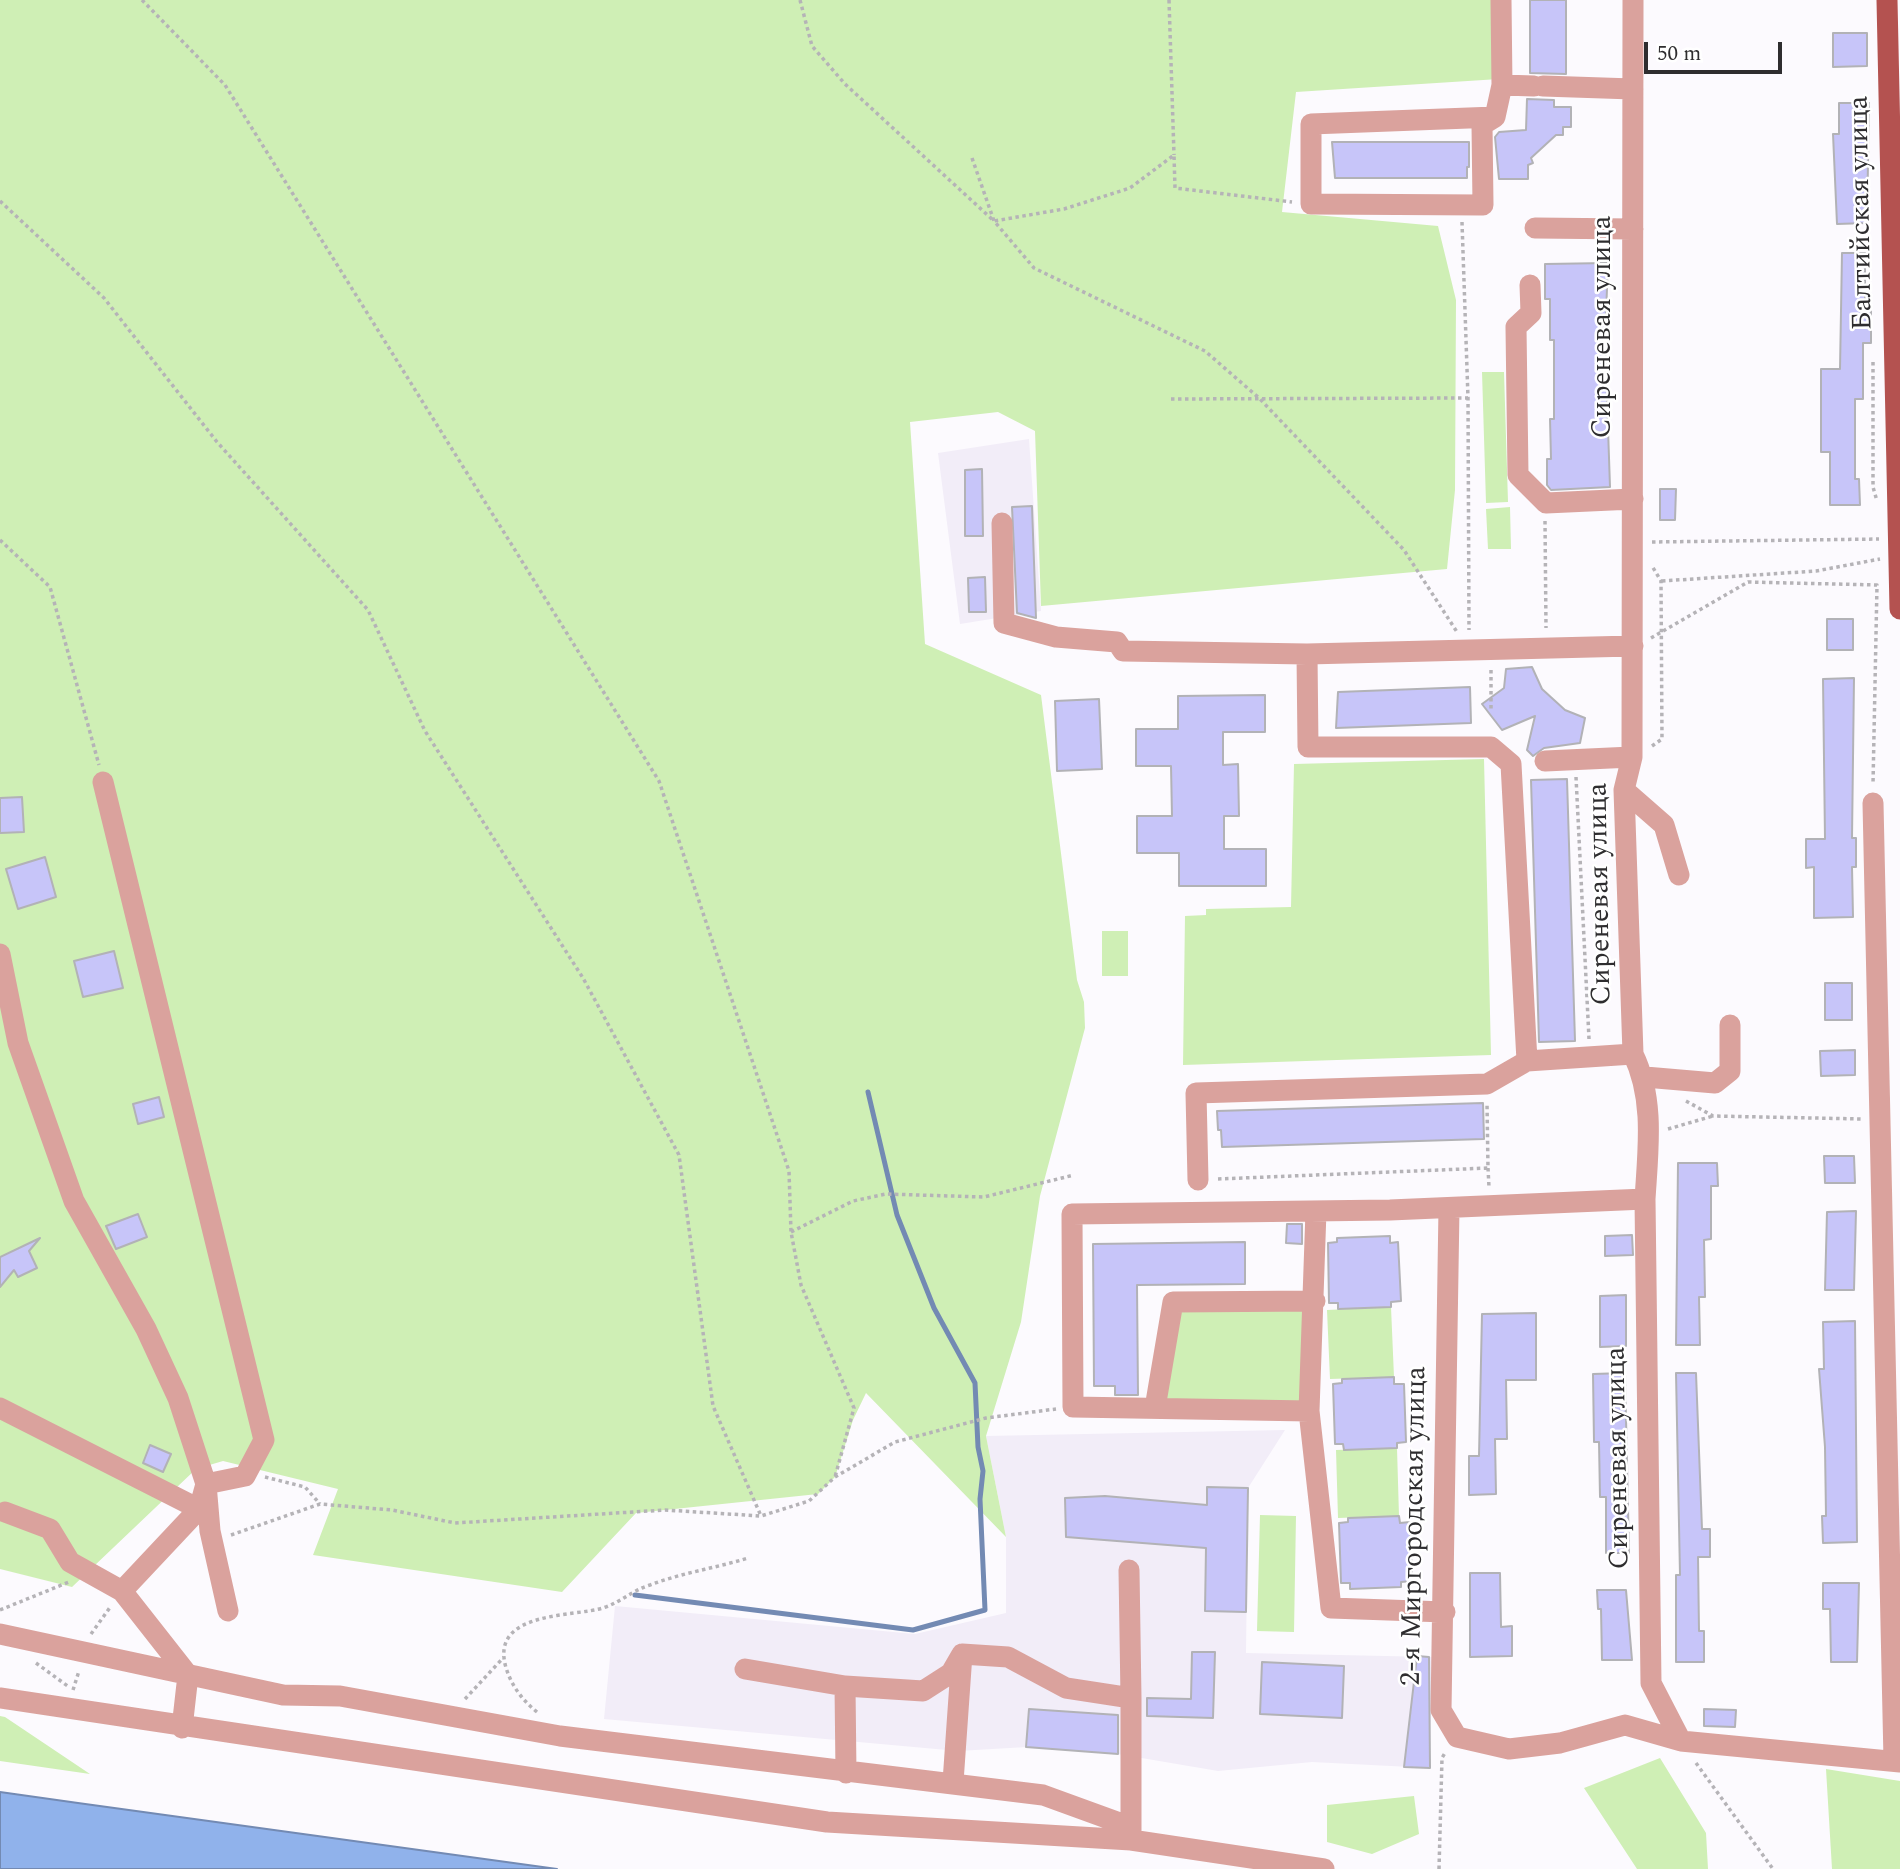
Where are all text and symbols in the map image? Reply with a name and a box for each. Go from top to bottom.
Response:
scale bar [1648,28,1786,72]
text: 50 m [1657,38,1701,70]
street label: Балтийская улица [1844,95,1882,331]
street label: Сиреневая улица [1588,216,1622,438]
street label: Сиреневая улица [1583,782,1621,1006]
street label: Сиреневая улица [1601,1346,1639,1570]
street label: 2-я Миргородская улица [1396,1366,1436,1686]

